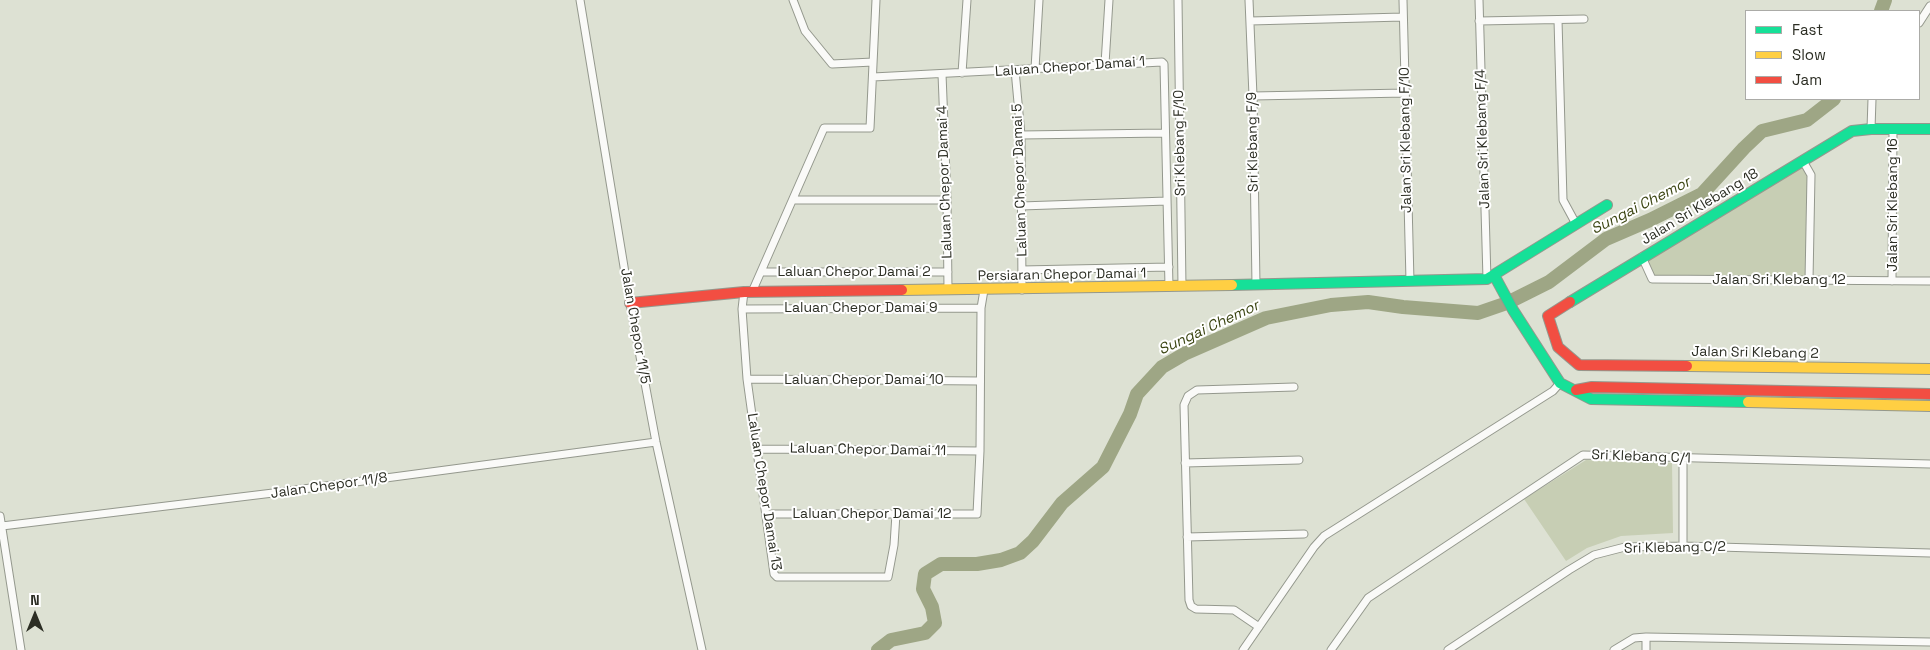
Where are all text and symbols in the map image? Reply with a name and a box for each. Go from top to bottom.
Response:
legend [1745,10,1920,100]
text: Fast [1792,20,1823,39]
text: Slow [1792,45,1826,64]
street label: Laluan Chepor Damai 1 [994,53,1146,81]
street label: Jalan Sri Klebang F/10 [1396,67,1416,213]
street label: Jalan Sri Klebang F/4 [1472,69,1494,209]
text: Jam [1792,70,1822,89]
street label: Sri Klebang F/10 [1171,90,1189,196]
street label: Sri Klebang F/9 [1244,92,1262,192]
street label: Laluan Chepor Damai 5 [1009,103,1031,257]
street label: Laluan Chepor Damai 4 [934,105,956,259]
street label: Jalan Sri Klebang 16 [1885,138,1901,272]
street label: Jalan Sri Klebang 18 [1638,165,1762,249]
water label: Sungai Chemor [1588,173,1694,239]
street label: Laluan Chepor Damai 2 [777,264,931,280]
street label: Persiaran Chepor Damai 1 [978,265,1146,285]
street label: Jalan Chepor 11/5 [617,267,653,385]
street label: Jalan Sri Klebang 12 [1712,272,1846,288]
water label: Sungai Chemor [1156,297,1262,359]
street label: Laluan Chepor Damai 9 [784,300,938,316]
street label: Jalan Sri Klebang 2 [1691,343,1819,363]
street label: Laluan Chepor Damai 10 [784,372,944,388]
street label: Laluan Chepor Damai 13 [743,412,785,572]
street label: Laluan Chepor Damai 11 [790,440,946,460]
street label: Sri Klebang C/1 [1591,447,1691,467]
street label: Jalan Chepor 11/8 [270,469,388,503]
street label: Laluan Chepor Damai 12 [792,506,952,522]
street label: Sri Klebang C/2 [1624,539,1726,557]
north arrow [10,590,60,640]
text: N [30,591,40,609]

